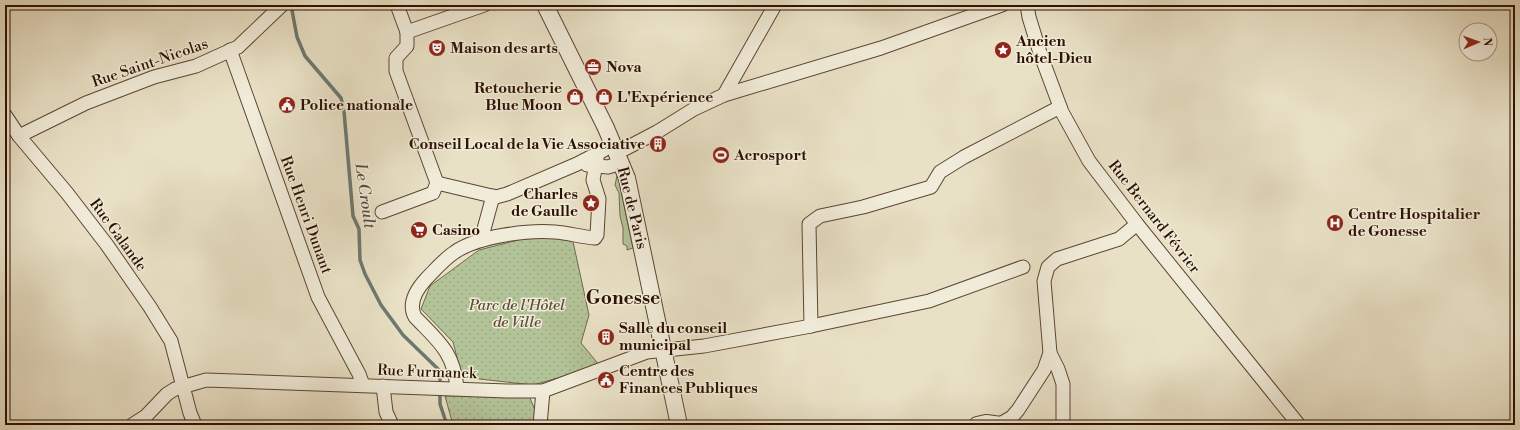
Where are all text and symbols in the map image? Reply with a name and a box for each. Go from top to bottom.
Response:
north arrow [1458,22,1498,62]
place label: Ancien hôtel-Dieu [1015,32,1093,68]
street label: Rue Saint-Nicolas [89,34,211,92]
text: N [1480,37,1494,47]
theatre icon: Maison des arts [427,38,447,58]
place label: Maison des arts [450,39,558,58]
place icon: Ancien hôtel-Dieu [993,40,1013,60]
office icon: Nova [583,57,603,77]
place label: Nova [606,58,643,77]
place label: Retoucherie Blue Moon [474,79,563,115]
shop icon: Retoucherie Blue Moon [565,87,585,107]
shop icon: L'Expérience [594,87,614,107]
place label: L'Expérience [617,88,713,107]
public building icon: Police nationale [277,95,297,115]
place label: Police nationale [300,96,413,115]
building icon: Conseil Local de la Vie Associative [648,134,668,154]
place label: Conseil Local de la Vie Associative [409,135,645,154]
sports icon: Acrosport [711,145,731,165]
place label: Acrosport [733,146,807,165]
street label: Rue Henri Dunant [276,154,336,277]
street label: Rue Bernard Février [1104,157,1204,278]
water label: Le Croult [350,161,380,231]
street label: Rue de Paris [613,165,651,251]
place label: Charles de Gaulle [511,185,578,221]
place icon: Charles de Gaulle [581,193,601,213]
street label: Rue Galande [85,195,151,275]
place label: Centre Hospitalier de Gonesse [1348,205,1481,241]
hospital icon: Centre Hospitalier de Gonesse [1325,213,1345,233]
supermarket icon: Casino [409,220,429,240]
place label: Casino [432,221,480,240]
district label: Gonesse [586,286,660,310]
park label: Parc de l'Hôtel de Ville [468,296,565,332]
place label: Salle du conseil municipal [619,319,727,355]
building icon: Salle du conseil municipal [596,327,616,347]
street label: Rue Furmanek [377,361,478,383]
place label: Centre des Finances Publiques [619,362,758,398]
public building icon: Centre des Finances Publiques [596,370,616,390]

